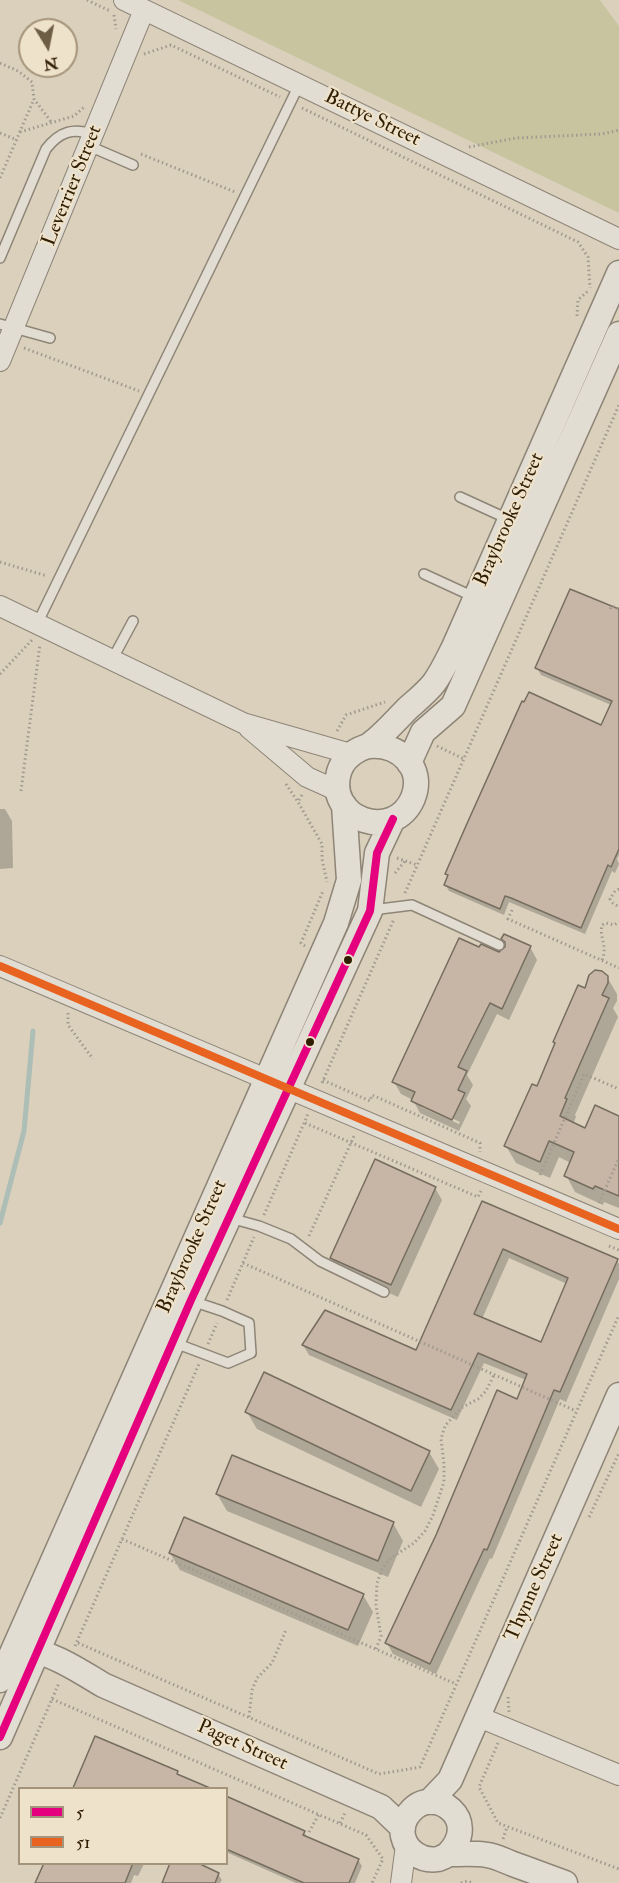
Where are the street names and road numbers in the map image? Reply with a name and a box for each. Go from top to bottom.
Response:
street label: Battye Street [320,85,424,153]
street label: Leverrier Street [38,122,108,250]
street label: Braybrooke Street [470,450,550,590]
street label: Braybrooke Street [153,1177,233,1317]
street label: Thynne Street [501,1530,569,1646]
street label: Paget Street [193,1715,291,1777]

